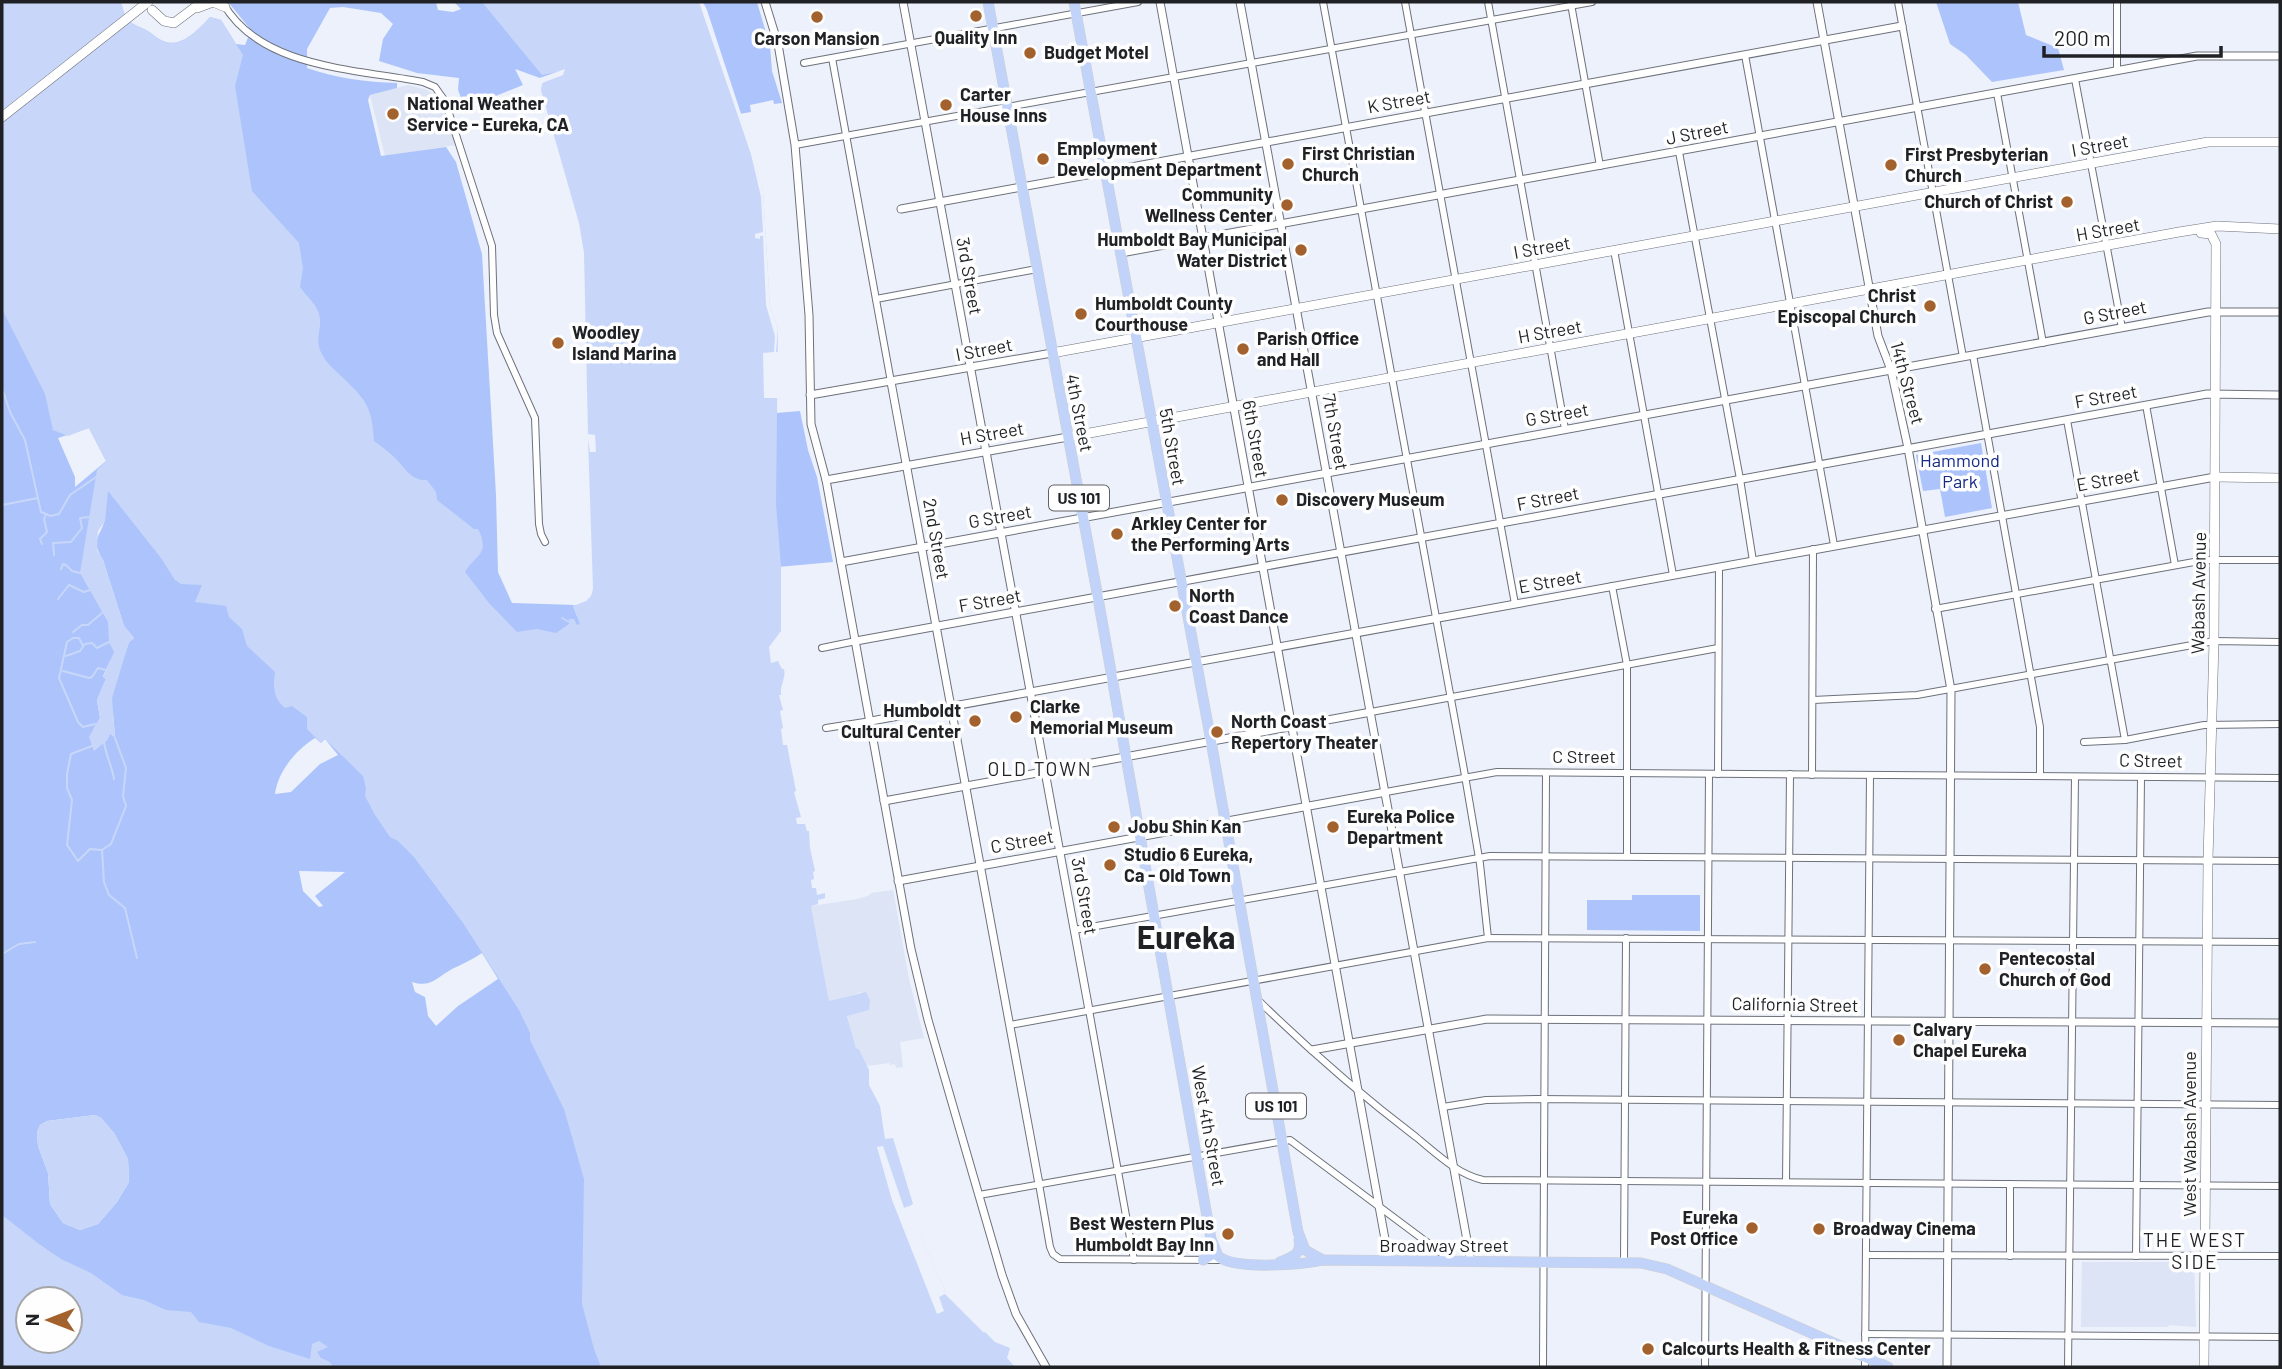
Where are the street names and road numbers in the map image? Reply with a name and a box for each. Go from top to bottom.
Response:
street label: K Street [1366,85,1432,117]
street label: J Street [1664,115,1730,149]
street label: I Street [2070,129,2130,161]
street label: H Street [2074,213,2142,245]
street label: I Street [1512,231,1572,263]
street label: 3rd Street [952,235,988,316]
street label: G Street [2081,295,2148,329]
street label: H Street [1516,315,1584,347]
street label: I Street [954,333,1014,365]
street label: 14th Street [1886,339,1930,427]
street label: 4th Street [1062,372,1098,454]
street label: F Street [2073,380,2139,412]
street label: 7th Street [1318,392,1354,472]
street label: 6th Street [1238,398,1274,479]
street label: G Street [1524,398,1590,430]
street label: 5th Street [1155,406,1191,487]
street label: H Street [958,417,1026,449]
street label: E Street [2075,463,2141,495]
street label: F Street [1515,481,1581,515]
road number: US 101 [1049,485,1109,510]
street label: 2nd Street [919,497,955,581]
street label: G Street [967,500,1033,532]
street label: Wabash Avenue [2186,532,2210,654]
street label: E Street [1517,565,1583,597]
street label: F Street [957,584,1023,616]
street label: C Street [1552,745,1616,767]
street label: C Street [2119,748,2183,772]
street label: C Street [989,825,1055,857]
street label: 3rd Street [1067,855,1103,936]
street label: California Street [1731,992,1859,1016]
street label: West Wabash Avenue [2178,1051,2200,1217]
street label: West 4th Street [1188,1064,1230,1188]
road number: US 101 [1246,1094,1306,1118]
street label: Broadway Street [1379,1234,1509,1256]

